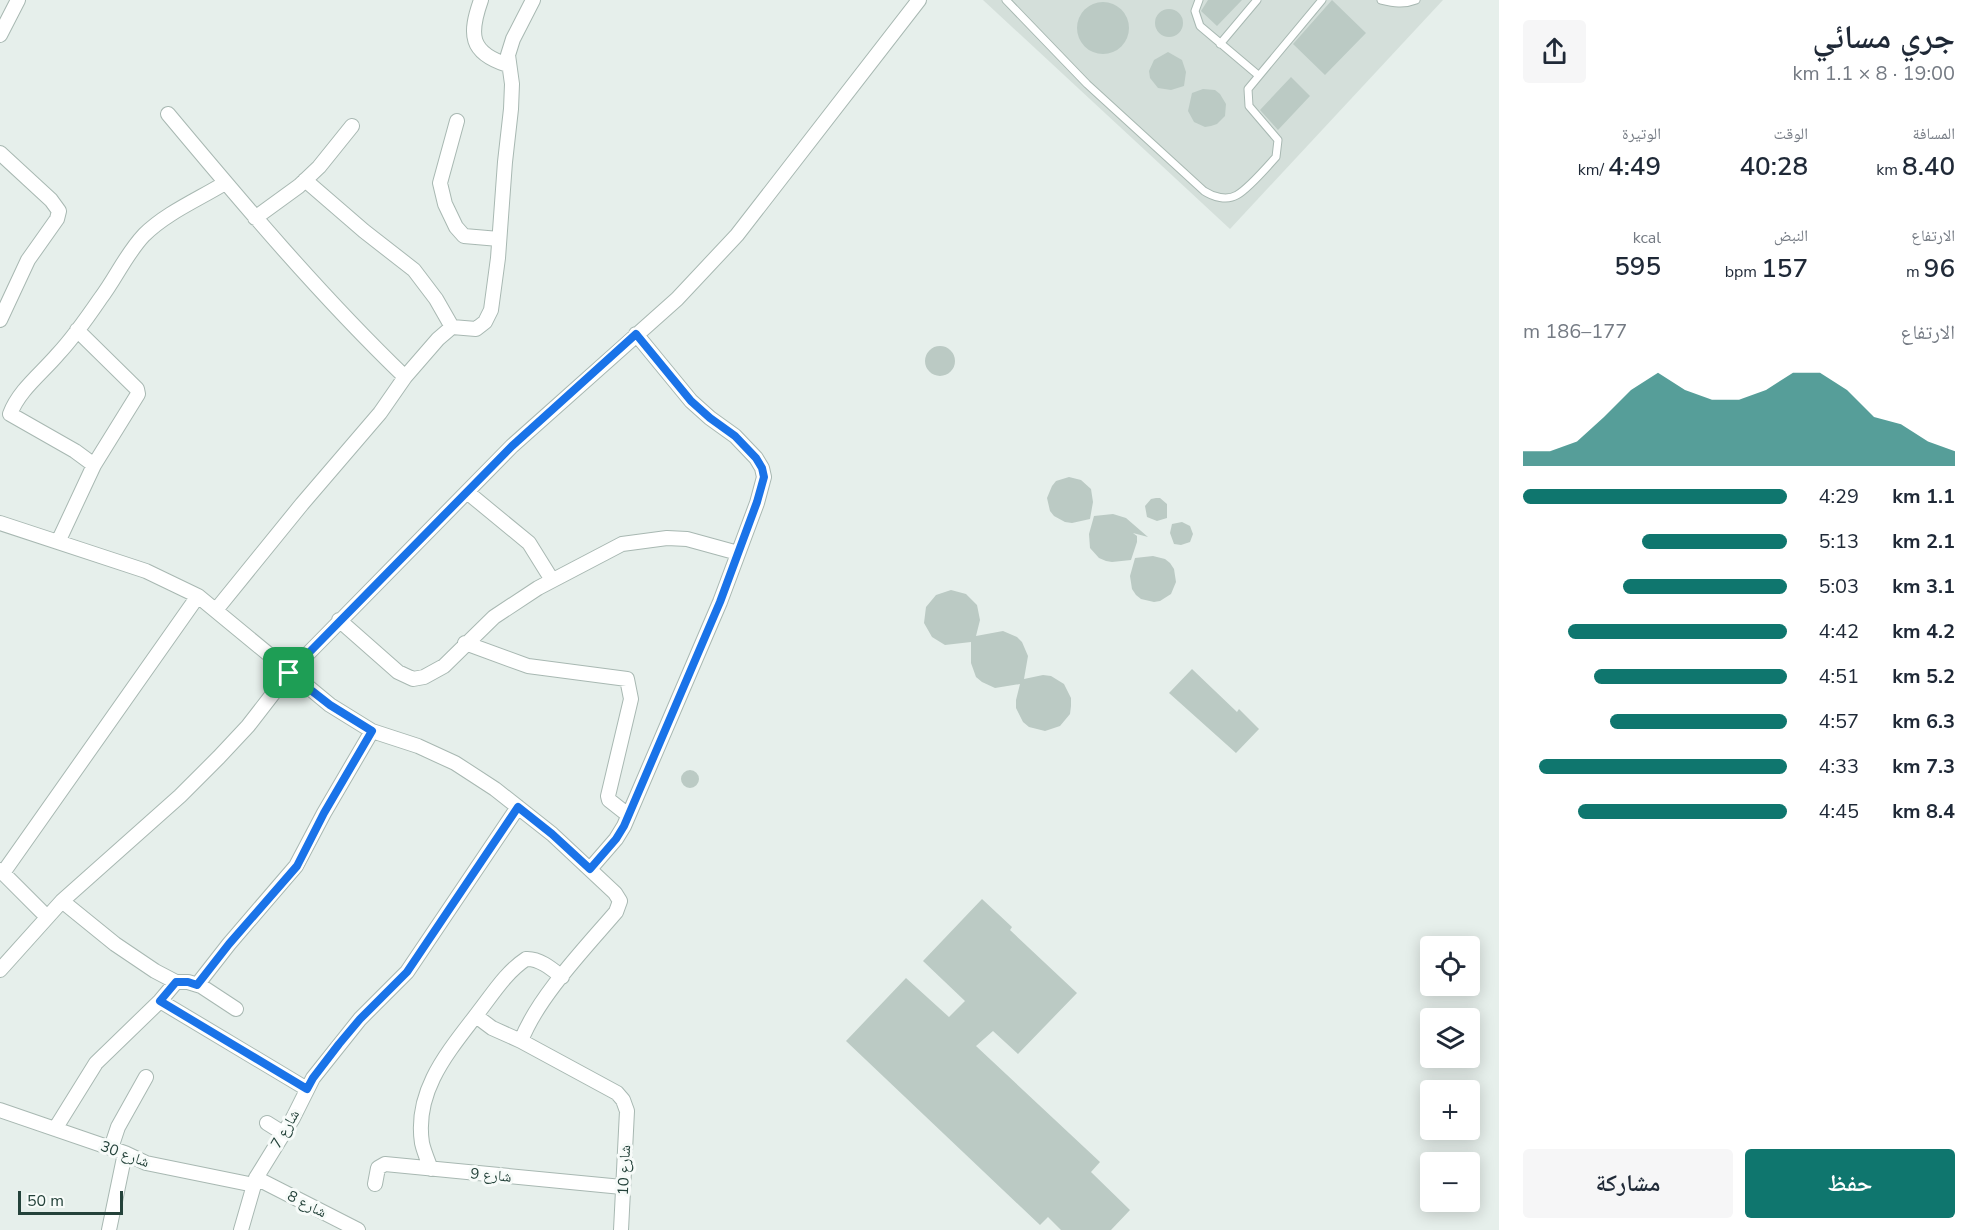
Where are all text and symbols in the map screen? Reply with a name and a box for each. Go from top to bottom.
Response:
text: جري مسائي [1812,15,1955,60]
button: share [1523,20,1586,83]
text: 19:00 · 8 × 1.1 km [1792,60,1955,87]
text: الوتيرة [1622,123,1661,145]
text: الوقت [1774,123,1808,145]
text: المسافة [1913,123,1955,145]
text: 4:49 [1608,149,1661,184]
text: 40:28 [1739,149,1808,184]
text: 8.40 [1902,149,1955,184]
text: /km [1578,159,1608,181]
text: km [1876,159,1902,181]
text: النبض [1774,225,1808,247]
text: الارتفاع [1911,225,1955,247]
text: kcal [1633,227,1661,249]
text: 595 [1614,249,1661,284]
text: 157 [1761,251,1808,286]
text: 96 [1924,251,1955,286]
text: bpm [1725,261,1761,283]
text: m [1906,261,1924,283]
text: 177–186 m [1523,318,1627,345]
text: الارتفاع [1900,319,1955,346]
text: 4:29 [1818,483,1859,510]
text: 1.1 km [1892,483,1955,510]
text: 5:13 [1818,528,1859,555]
text: 2.1 km [1892,528,1955,555]
text: 5:03 [1818,573,1859,600]
text: 3.1 km [1892,573,1955,600]
text: 4:42 [1818,618,1859,645]
text: 4.2 km [1892,618,1955,645]
pin [263,647,314,698]
icon: arrive [272,656,305,689]
text: 4:51 [1818,663,1859,690]
text: 5.2 km [1892,663,1955,690]
text: 4:57 [1818,708,1859,735]
text: 6.3 km [1892,708,1955,735]
text: 4:33 [1818,753,1859,780]
text: 7.3 km [1892,753,1955,780]
text: 4:45 [1818,798,1859,825]
text: 8.4 km [1892,798,1955,825]
map controls [1420,936,1480,1212]
button: locate [1420,936,1480,996]
button: layers [1420,1008,1480,1068]
button: + [1420,1080,1480,1140]
street label: شارع 7 [266,1106,304,1152]
street label: شارع 30 [98,1136,152,1172]
street label: شارع 10 [613,1144,635,1196]
button: مشاركة [1523,1149,1733,1218]
button: حفظ [1745,1149,1955,1218]
button: − [1420,1152,1480,1212]
street label: شارع 9 [470,1163,513,1187]
street label: شارع 8 [284,1186,330,1222]
scale bar [18,1188,123,1216]
text: 50 m [27,1190,64,1212]

